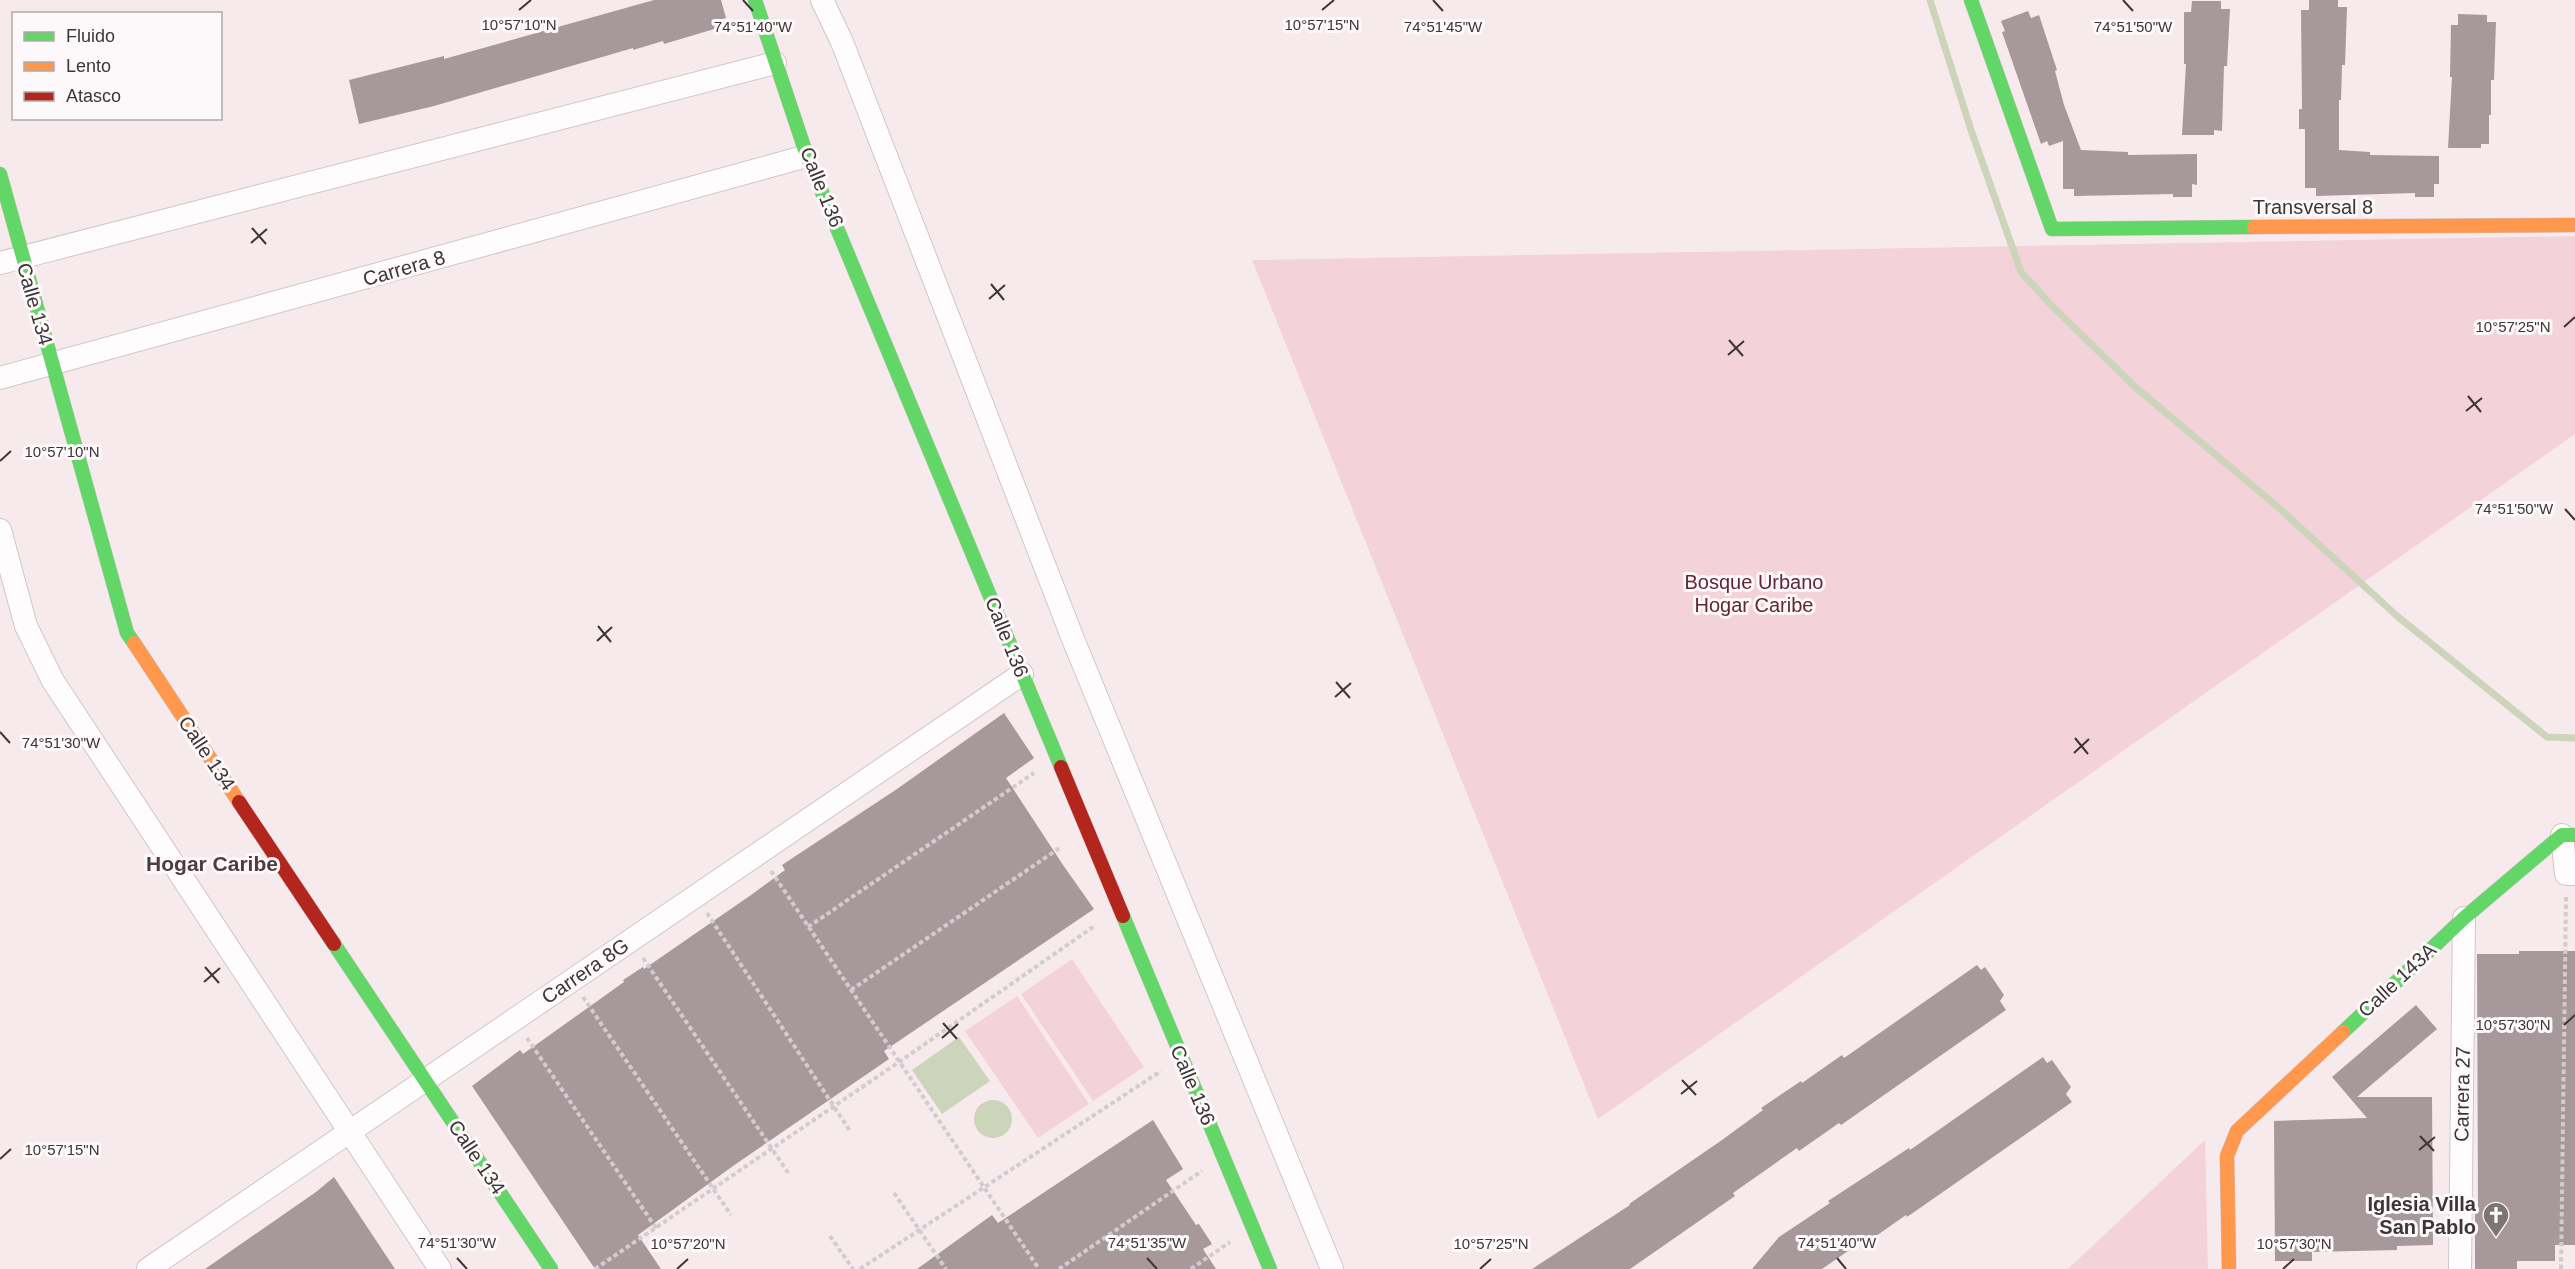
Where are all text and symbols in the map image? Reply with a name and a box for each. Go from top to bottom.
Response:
legend [12,12,222,120]
text: 10°57'10"N [481,16,557,33]
text: 10°57'15"N [1284,16,1360,33]
text: 74°51'40"W [714,18,793,35]
text: 74°51'45"W [1404,18,1483,35]
text: 74°51'50"W [2094,18,2173,35]
text: Fluido [66,26,115,46]
text: Lento [66,56,111,76]
text: Atasco [66,86,121,106]
street label: Calle 136 [796,144,848,230]
street label: Transversal 8 [2253,196,2373,218]
street label: Carrera 8 [360,246,448,290]
street label: Calle 134 [13,260,57,348]
text: 10°57'25"N [2475,318,2551,335]
text: 10°57'10"N [24,443,100,460]
text: 74°51'50"W [2475,500,2554,517]
park label: Bosque Urbano Hogar Caribe [1685,571,1823,616]
street label: Calle 136 [981,594,1033,680]
street label: Calle 134 [174,712,240,794]
text: 74°51'30"W [22,734,101,751]
district label: Hogar Caribe [146,852,278,875]
street label: Carrera 8G [537,934,633,1008]
street label: Calle 143A [2354,938,2441,1021]
text: 10°57'30"N [2475,1016,2551,1033]
street label: Calle 136 [1166,1042,1220,1128]
street label: Carrera 27 [2450,1046,2474,1142]
street label: Calle 134 [444,1116,510,1198]
text: 10°57'15"N [24,1141,100,1158]
place label: Iglesia Villa San Pablo [2367,1193,2477,1238]
church icon: Iglesia Villa San Pablo [2481,1200,2511,1238]
text: 74°51'30"W [418,1234,497,1251]
text: 74°51'35"W [1108,1234,1187,1251]
text: 74°51'40"W [1798,1234,1877,1251]
text: 10°57'20"N [650,1235,726,1252]
text: 10°57'25"N [1453,1235,1529,1252]
text: 10°57'30"N [2256,1235,2332,1252]

